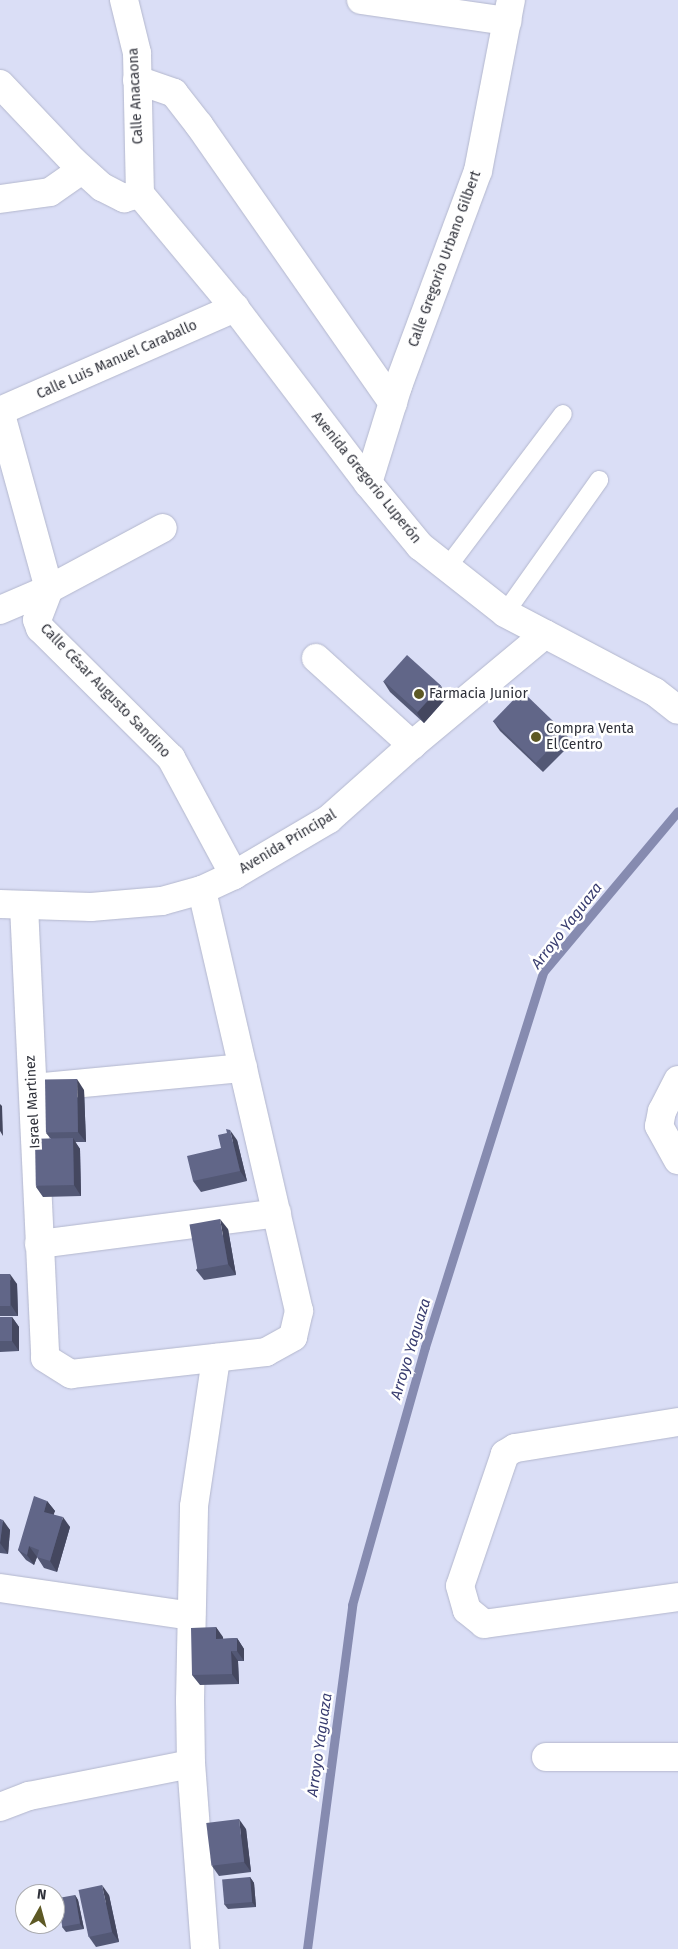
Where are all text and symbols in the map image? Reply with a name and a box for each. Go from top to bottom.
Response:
street label: Calle Anacaona [125,47,147,145]
street label: Calle Gregorio Urbano Gilbert [405,169,485,349]
street label: Calle Luis Manuel Caraballo [34,317,200,403]
street label: Avenida Gregorio Luperón [308,409,424,547]
street label: Calle César Augusto Sandino [36,620,174,762]
place label: Farmacia Junior [429,686,528,702]
marker: Farmacia Junior [413,688,425,700]
place label: Compra Venta El Centro [546,721,634,754]
marker: Compra Venta El Centro [530,731,542,743]
street label: Avenida Principal [236,806,340,878]
water label: Arroyo Yaguaza [528,879,606,973]
street label: Israel Martinez [22,1055,44,1149]
water label: Arroyo Yaguaza [387,1296,435,1402]
water label: Arroyo Yaguaza [304,1692,336,1798]
north arrow [15,1884,65,1934]
text: N [36,1886,47,1904]

